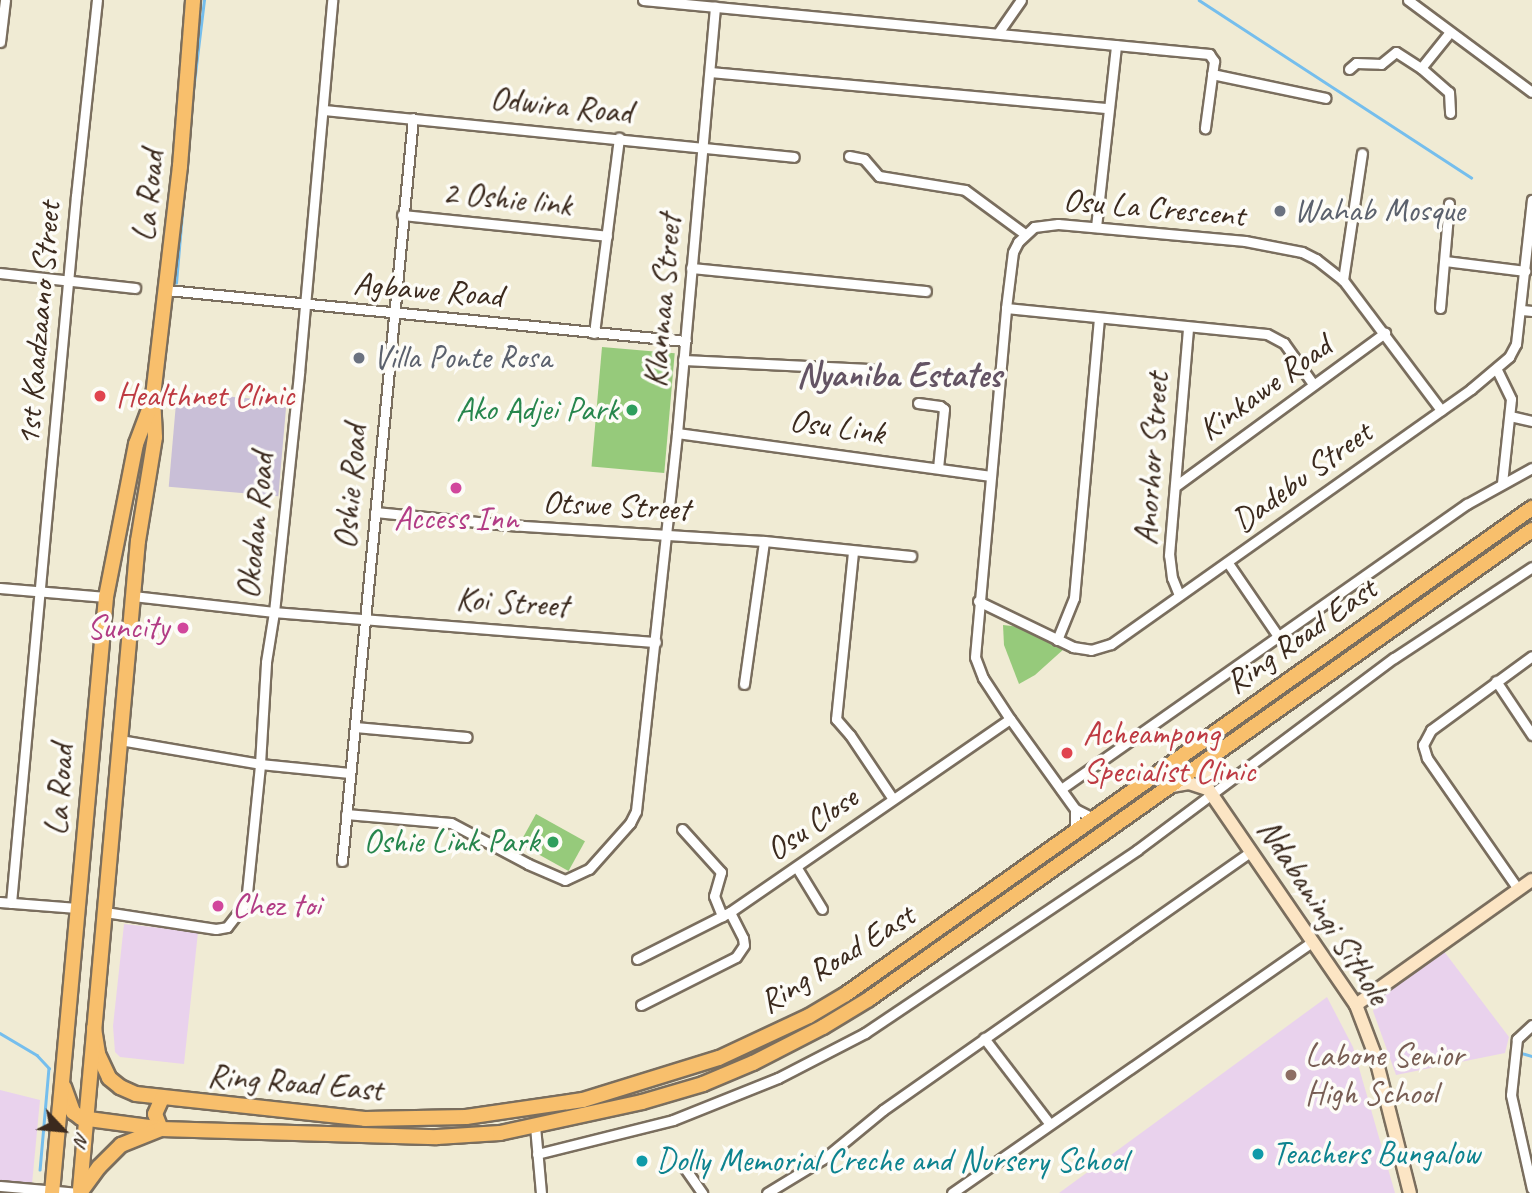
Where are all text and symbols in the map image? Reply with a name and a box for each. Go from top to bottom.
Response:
street label: Odwira Road [489,79,633,133]
street label: La Road [125,148,173,244]
street label: 2 Oshie link [441,173,573,225]
street label: Osu La Crescent [1061,180,1247,236]
place label: Wahab Mosque [1294,191,1465,231]
street label: 1st Kaadzaano Street [9,200,69,448]
marker: Wahab Mosque [1272,203,1288,219]
street label: Klannaa Street [636,213,690,389]
street label: Agbawe Road [353,264,503,316]
street label: Kinkawe Road [1191,327,1339,449]
place label: Villa Ponte Rosa [373,338,552,378]
marker: Villa Ponte Rosa [351,350,367,366]
district label: Nyaniba Estates [797,354,1001,396]
street label: Anorhor Street [1126,371,1178,547]
place label: Healthnet Clinic [116,376,295,416]
marker: Healthnet Clinic [90,386,110,406]
place label: Ako Adjei Park [456,390,618,430]
street label: Osu Link [787,401,887,453]
marker: Ako Adjei Park [624,402,640,418]
street label: Dadebu Street [1224,413,1380,541]
street label: Oshie Road [326,424,376,550]
street label: Okodan Road [229,452,283,600]
marker: Access Inn [448,480,464,496]
street label: Otswe Street [542,482,690,530]
place label: Access Inn [394,499,518,539]
street label: Ring Road East [1218,569,1384,703]
street label: Koi Street [455,579,569,627]
place label: Suncity [87,608,169,648]
marker: Suncity [175,620,191,636]
place label: Acheampong Specialist Clinic [1083,714,1256,792]
street label: La Road [37,743,83,837]
marker: Acheampong Specialist Clinic [1057,743,1077,763]
street label: Osu Close [758,778,866,870]
street label: Ndabaningi Sithole [1248,812,1398,1012]
place label: Oshie Link Park [363,822,539,862]
marker: Oshie Link Park [545,834,561,850]
place label: Chez toi [232,886,321,926]
street label: Ring Road East [752,896,922,1022]
marker: Chez toi [210,898,226,914]
place label: Labone Senior High School [1305,1036,1464,1114]
street label: Ring Road East [206,1056,384,1110]
marker: Labone Senior High School [1283,1067,1299,1083]
north arrow [28,1095,98,1165]
text: N [69,1129,95,1150]
place label: Teachers Bungalow [1272,1134,1480,1174]
place label: Dolly Memorial Creche and Nursery School [656,1141,1130,1181]
marker: Teachers Bungalow [1250,1146,1266,1162]
marker: Dolly Memorial Creche and Nursery School [634,1153,650,1169]

